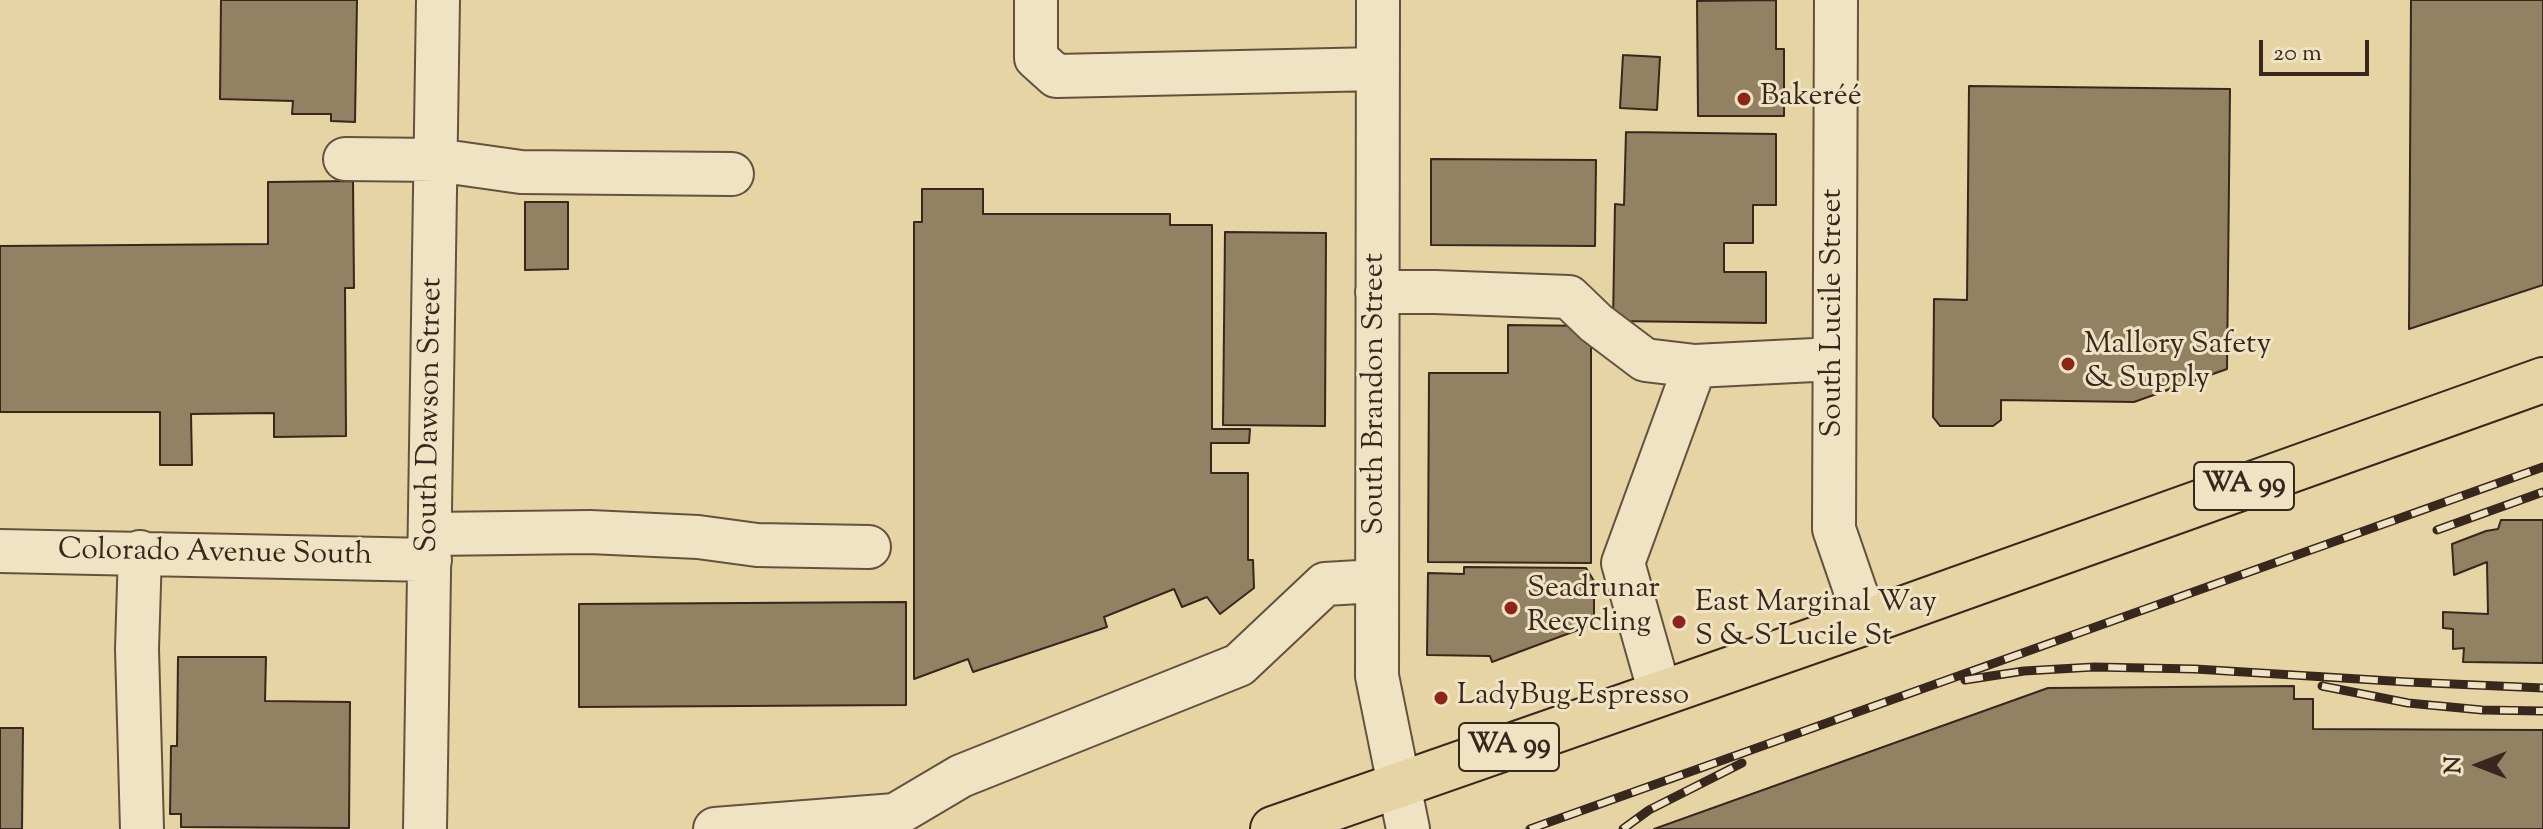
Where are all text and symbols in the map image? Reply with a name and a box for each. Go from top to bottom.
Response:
scale bar [2263,24,2373,74]
text: 20 m [2273,37,2322,71]
place label: Bakeréé [1760,81,1862,117]
marker: Bakeréé [1735,90,1753,108]
street label: South Lucile Street [1817,188,1853,438]
street label: South Brandon Street [1359,253,1395,535]
street label: South Dawson Street [412,277,452,553]
place label: Mallory Safety & Supply [2084,329,2271,400]
marker: Mallory Safety & Supply [2059,355,2077,373]
road number: WA 99 [2194,462,2294,510]
street label: Colorado Avenue South [58,534,372,576]
place label: Seadrunar Recycling [1527,573,1660,644]
place label: East Marginal Way S & S Lucile St [1695,587,1937,658]
marker: Seadrunar Recycling [1502,599,1520,617]
marker: East Marginal Way S & S Lucile St [1670,613,1688,631]
place label: LadyBug Espresso [1457,680,1689,716]
marker: LadyBug Espresso [1432,689,1450,707]
road number: WA 99 [1459,723,1559,771]
north arrow [2439,725,2519,805]
text: N [2439,756,2471,774]

